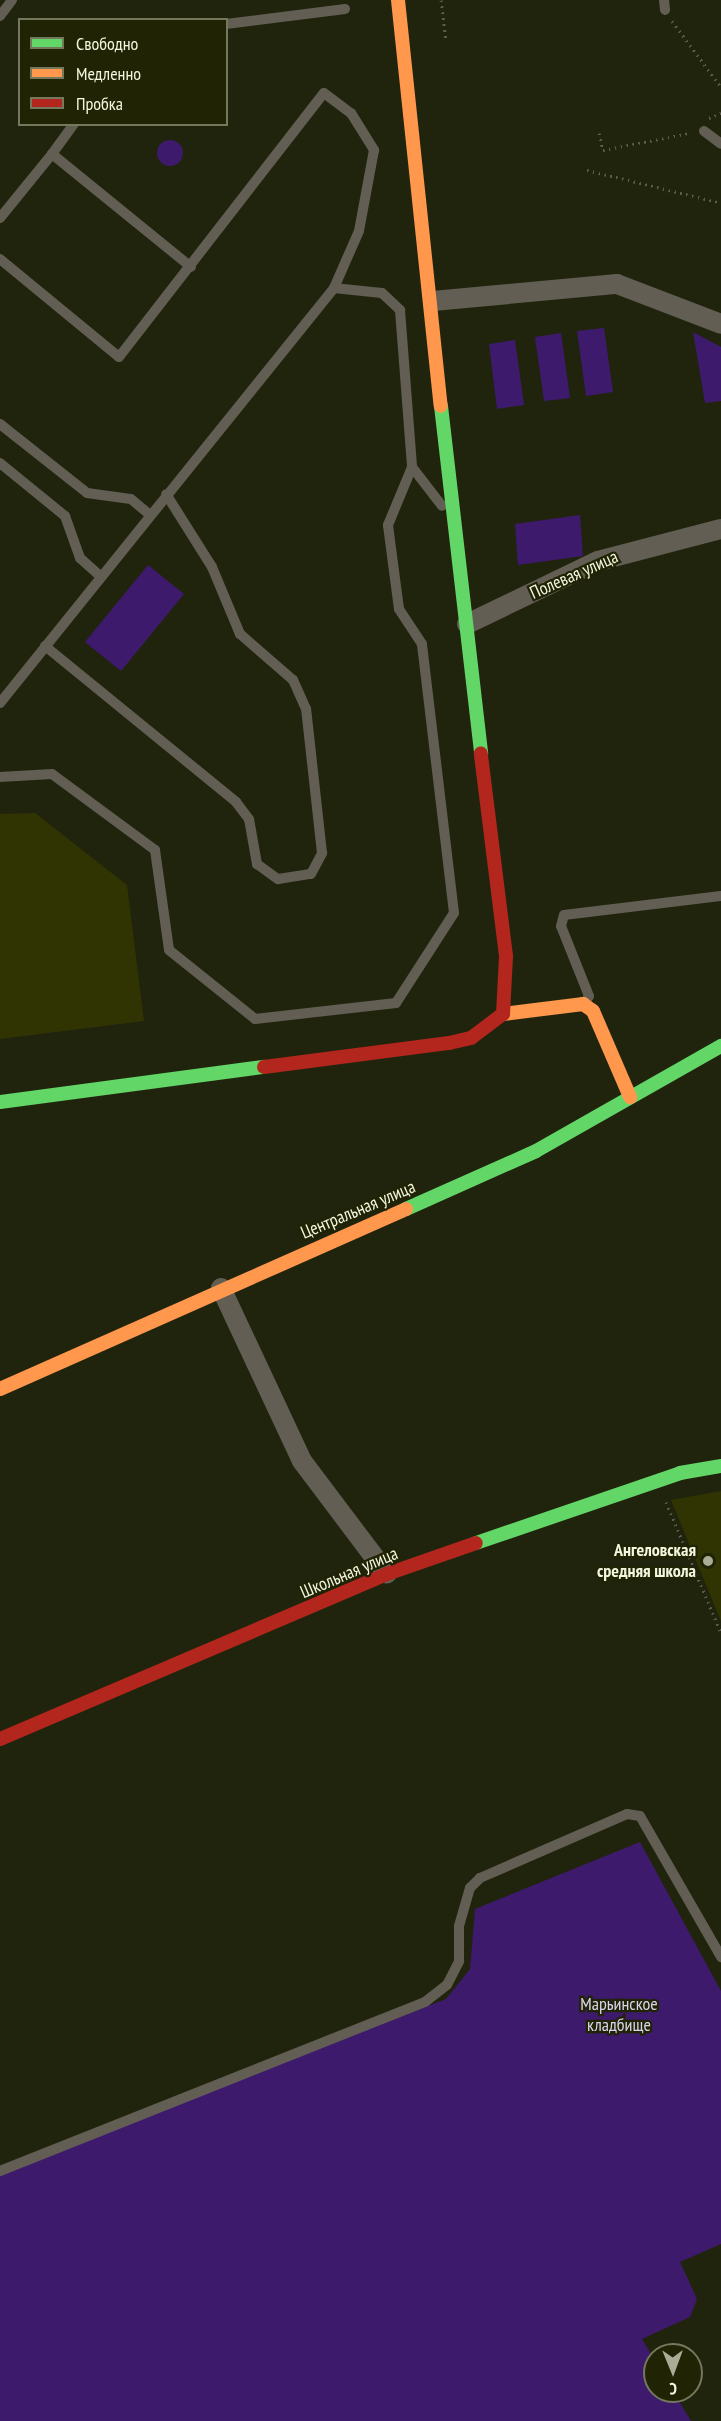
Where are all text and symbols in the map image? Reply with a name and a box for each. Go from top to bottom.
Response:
legend [18,18,228,126]
text: Свободно [76,32,138,55]
text: Медленно [76,62,141,85]
text: Пробка [76,92,123,115]
street label: Полевая улица [527,546,621,604]
street label: Центральная улица [297,1176,419,1244]
place label: Ангеловская средняя школа [597,1540,696,1582]
street label: Школьная улица [297,1543,401,1603]
marker: Ангеловская средняя школа [701,1554,715,1568]
park label: Марьинское кладбище [580,1994,658,2036]
north arrow [643,2343,703,2403]
text: С [669,2379,677,2399]

